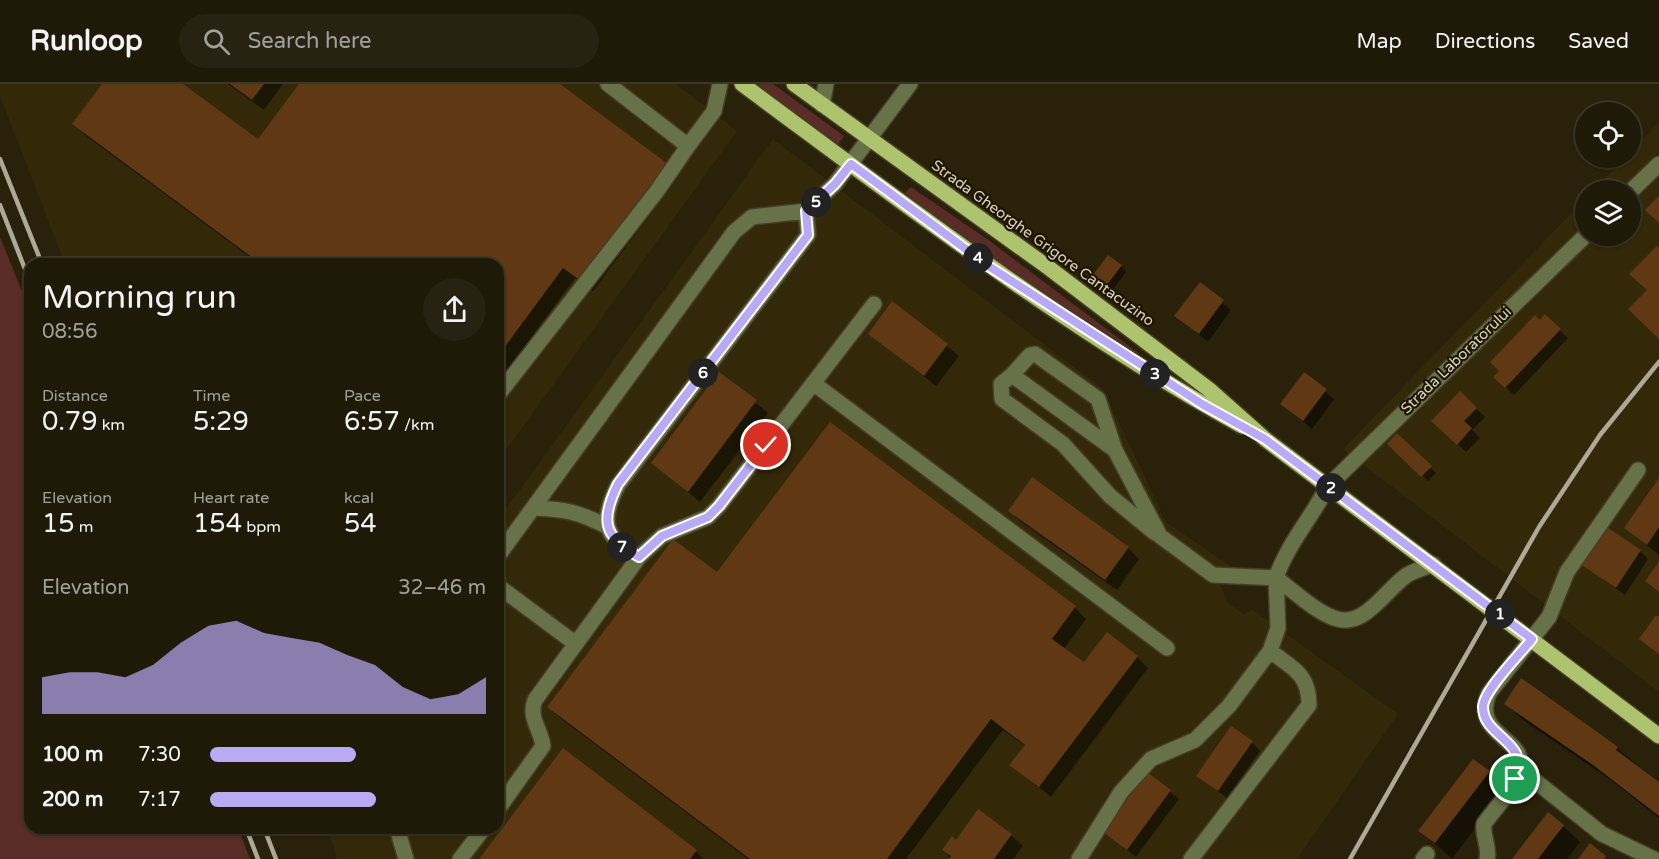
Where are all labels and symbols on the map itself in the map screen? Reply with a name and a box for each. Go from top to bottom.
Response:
street label: Strada Gheorghe Grigore Cantacuzino [928,156,1158,330]
pin: 5 [801,187,831,217]
pin: 4 [963,243,993,273]
street label: Strada Laboratorului [1397,303,1515,417]
pin: 6 [688,358,718,388]
pin: 3 [1140,359,1170,389]
pin [740,419,791,470]
pin: 2 [1316,473,1346,503]
pin: 7 [607,532,637,562]
pin: 1 [1485,599,1515,629]
pin [1489,753,1540,804]

